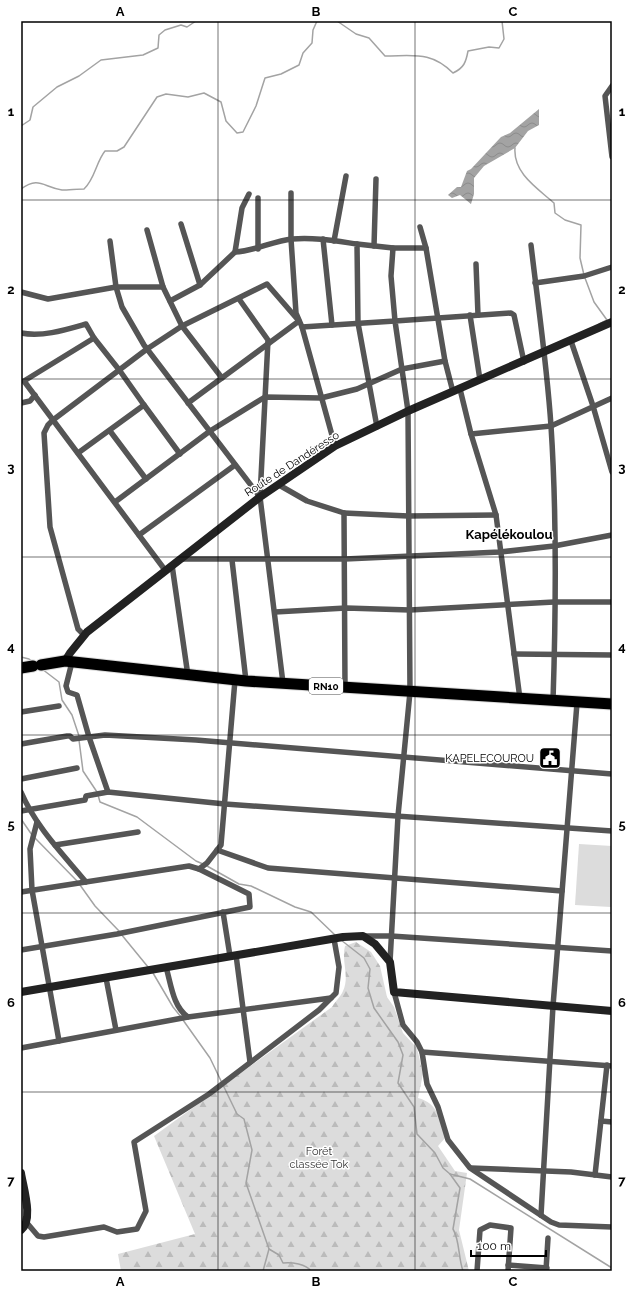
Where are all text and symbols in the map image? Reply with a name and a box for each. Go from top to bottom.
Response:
text: A [116,4,125,19]
text: B [312,4,321,19]
text: C [509,4,518,19]
text: 1 [8,104,15,119]
text: 1 [619,104,626,119]
text: 2 [7,282,15,297]
text: 2 [618,282,626,297]
street label: Route de Dandéresso [242,428,342,499]
text: 3 [7,460,15,475]
text: 3 [618,460,626,475]
district label: Kapélékoulou [466,527,552,542]
text: 4 [7,639,15,654]
text: 4 [618,639,626,654]
road number: RN10 [309,678,343,694]
public building icon: KAPELECOUROU [537,745,563,771]
place label: KAPELECOUROU [445,752,534,765]
text: 5 [7,817,15,832]
text: 5 [618,817,626,832]
text: 6 [7,995,15,1010]
text: 6 [618,995,626,1010]
park label: Forêt classée Tok [290,1145,349,1171]
text: 7 [7,1173,15,1188]
text: 7 [618,1173,626,1188]
scale bar [471,1232,546,1258]
text: 100 m [477,1239,511,1253]
text: A [116,1274,125,1289]
text: B [312,1274,321,1289]
text: C [509,1274,518,1289]

